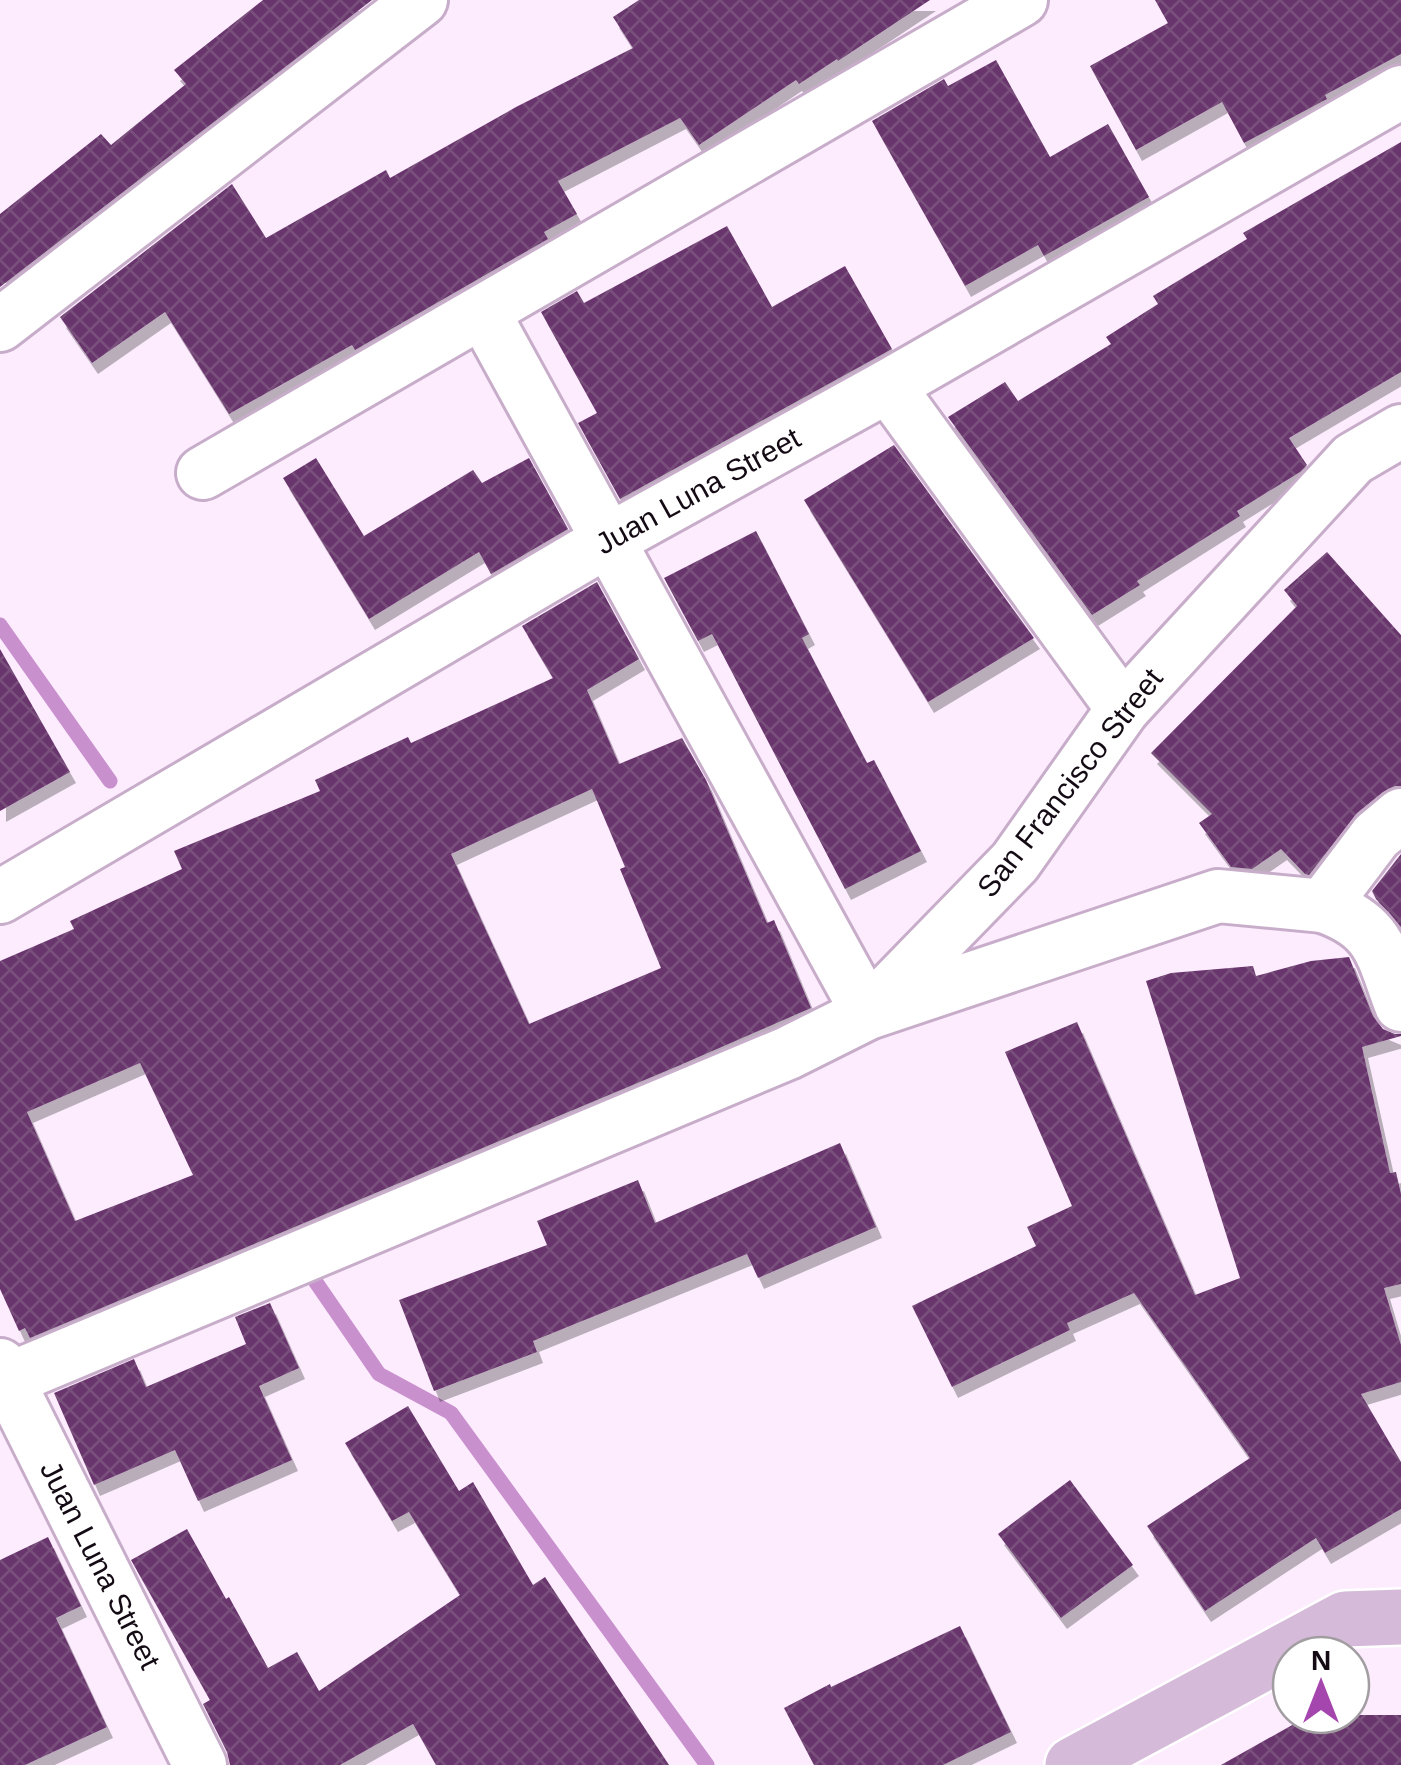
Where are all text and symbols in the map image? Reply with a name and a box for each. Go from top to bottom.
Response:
street label: Juan Luna Street [590,420,806,560]
street label: San Francisco Street [970,662,1169,903]
street label: Juan Luna Street [34,1455,167,1675]
north arrow [1271,1635,1371,1735]
text: N [1311,1645,1331,1676]

